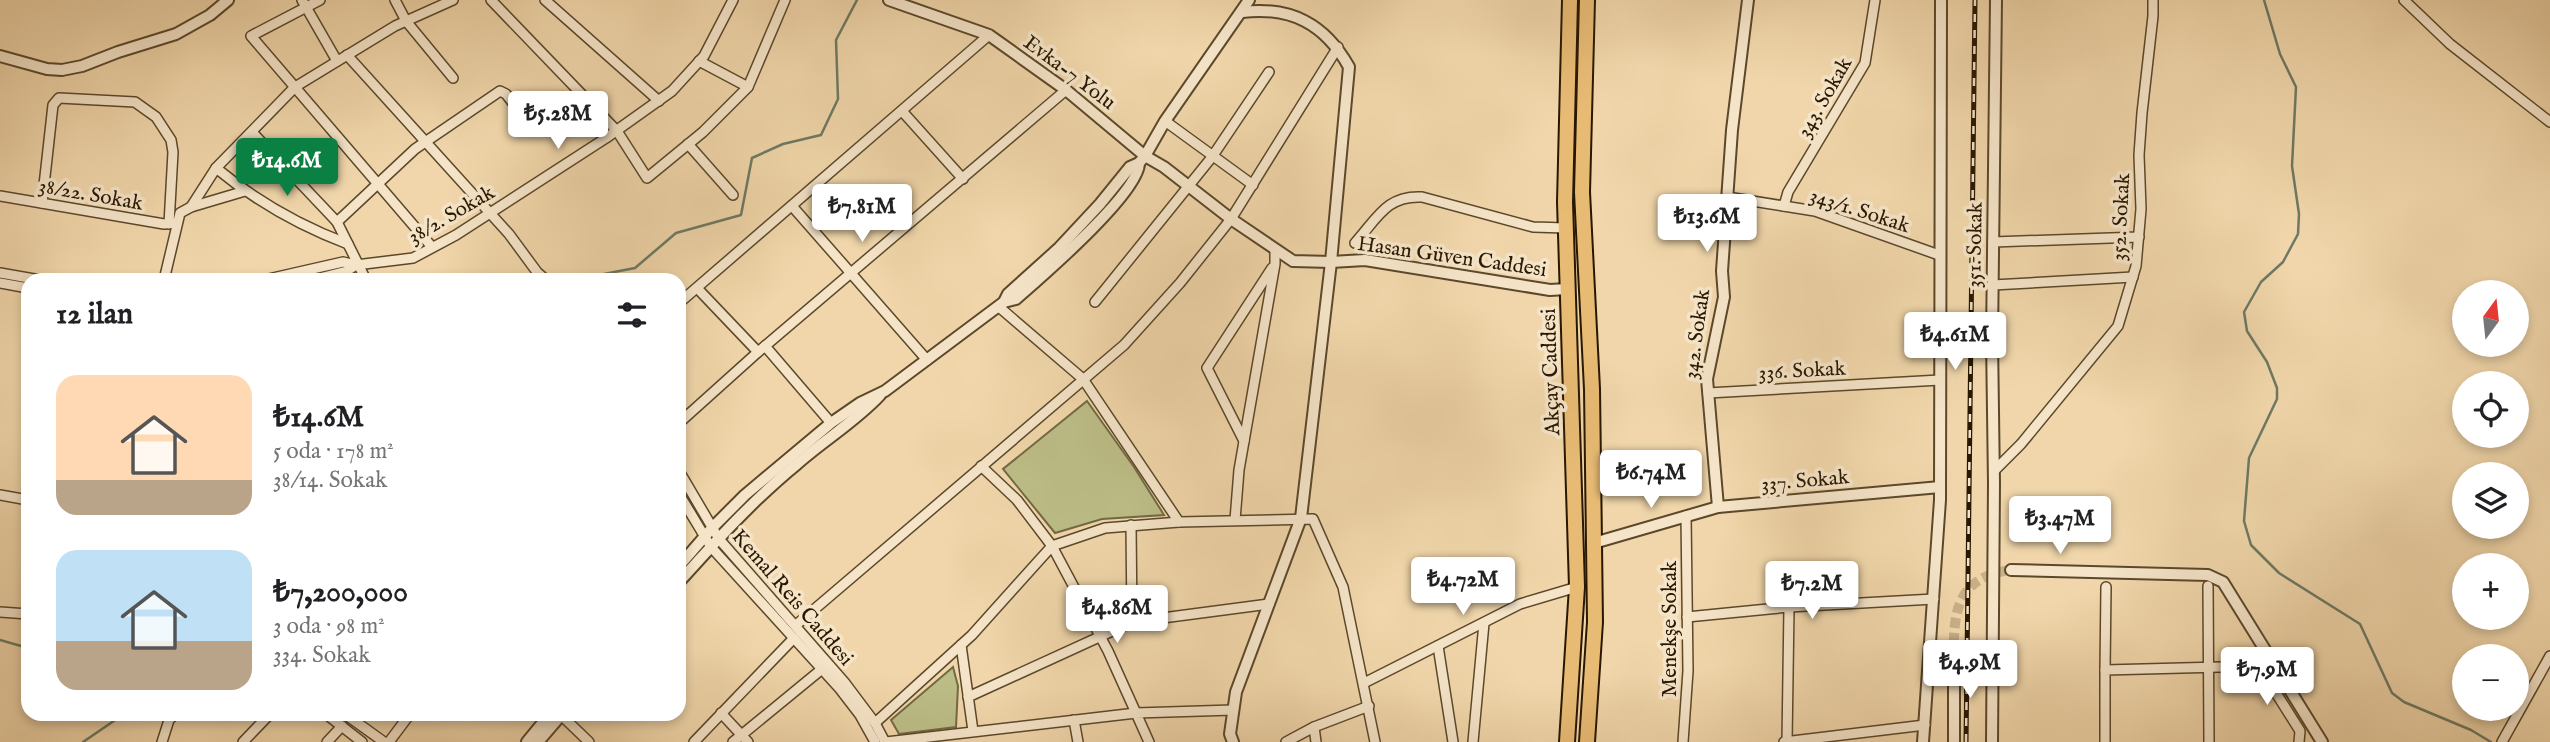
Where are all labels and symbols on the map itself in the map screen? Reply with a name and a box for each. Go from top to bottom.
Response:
street label: Evka-7 Yolu [1018,30,1121,117]
street label: 343. Sokak [1791,52,1860,143]
pin: ₺5.28M [501,92,615,151]
pin: ₺14.6M [230,138,344,198]
street label: 352. Sokak [2106,172,2137,262]
street label: 38/22. Sokak [36,173,146,218]
street label: 38/2. Sokak [404,179,501,251]
street label: 343/1. Sokak [1806,183,1914,241]
pin: ₺7.81M [805,184,919,244]
pin: ₺13.6M [1650,194,1764,254]
street label: 351. Sokak [1961,201,1990,288]
street label: Hasan Güven Caddesi [1356,231,1548,284]
north arrow [2452,280,2529,357]
street label: 342. Sokak [1678,287,1717,381]
street label: Akçay Caddesi [1536,308,1567,437]
pin: ₺4.61M [1898,312,2012,372]
street label: 336. Sokak [1758,356,1847,387]
pin: ₺6.74M [1594,450,1708,510]
street label: 337. Sokak [1760,464,1851,499]
pin: ₺3.47M [2003,496,2117,556]
street label: Kemal Reis Caddesi [725,524,859,672]
pin: ₺4.72M [1406,558,1520,617]
street label: Menekşe Sokak [1657,560,1684,697]
pin: ₺7.2M [1763,562,1861,621]
pin: ₺4.86M [1060,586,1174,645]
pin: ₺4.9M [1921,640,2019,700]
pin: ₺7.9M [2218,648,2316,707]

